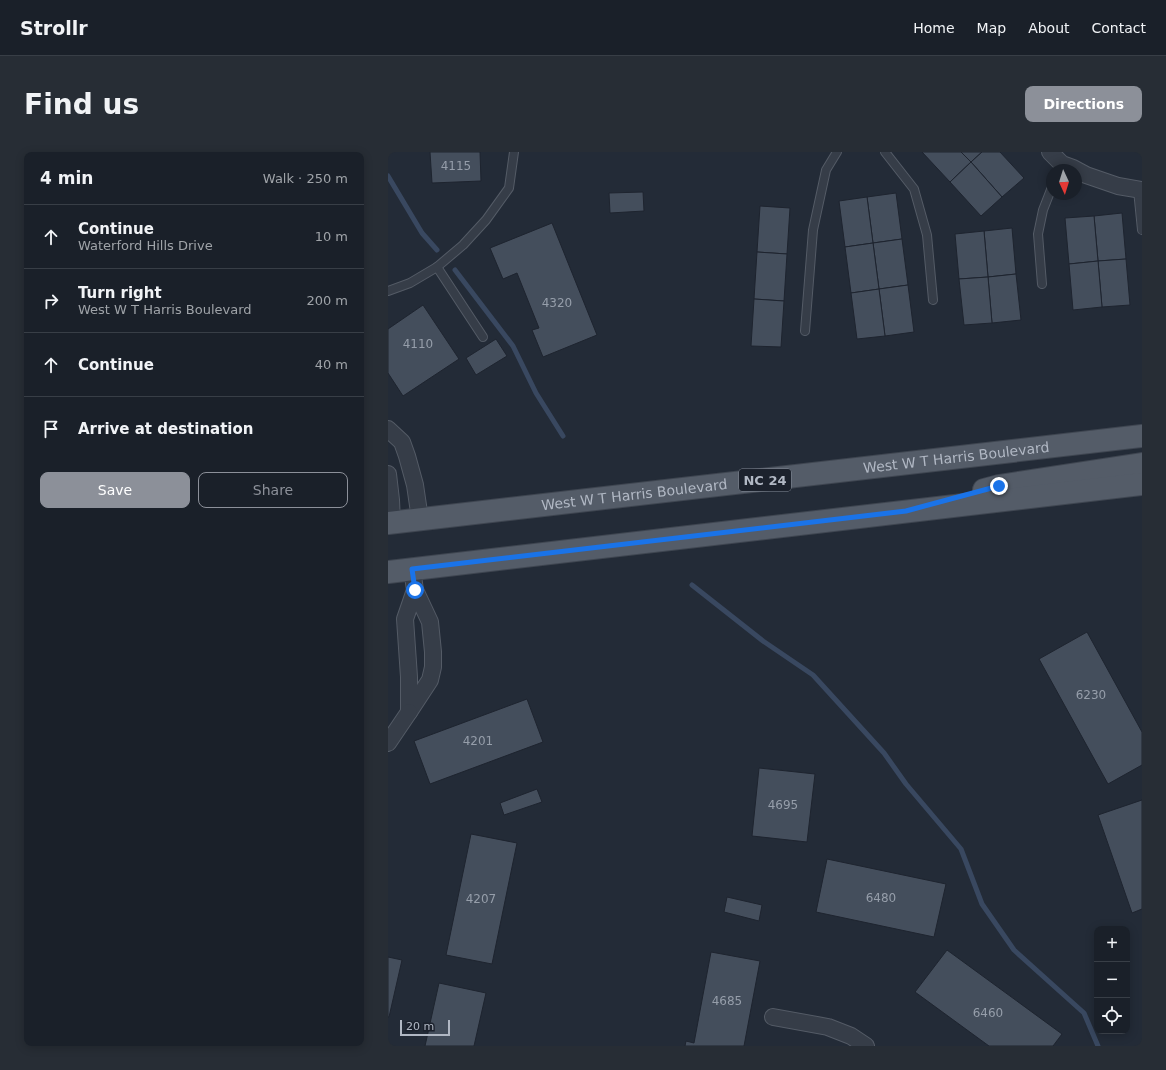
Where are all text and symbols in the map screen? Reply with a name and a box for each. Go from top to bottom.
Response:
text: Strollr [20,17,88,39]
text: Home [913,20,955,36]
text: Map [977,20,1006,36]
text: About [1028,20,1070,36]
text: Contact [1092,20,1146,36]
button: Directions [1025,86,1142,122]
text: Find us [24,88,139,121]
house number: 4115 [441,159,471,173]
north arrow [1046,164,1082,200]
text: 4 min [40,168,93,188]
text: Walk · 250 m [263,171,348,186]
text: Continue [78,220,154,238]
icon: ahead [40,226,62,248]
text: 10 m [315,229,348,244]
text: Waterford Hills Drive [78,238,213,253]
text: Turn right [78,284,162,302]
icon: right [40,290,62,312]
text: 200 m [306,293,348,308]
house number: 4320 [542,296,572,310]
text: West W T Harris Boulevard [78,302,252,317]
house number: 4110 [403,337,433,351]
icon: ahead [40,354,62,376]
text: Continue [78,356,154,374]
text: 40 m [315,357,348,372]
icon: arrive [40,418,62,440]
text: Arrive at destination [78,420,253,438]
street label: West W T Harris Boulevard [862,439,1050,476]
road number: NC 24 [739,469,791,491]
button: Save [40,472,190,508]
button: Share [198,472,348,508]
street label: West W T Harris Boulevard [540,476,728,513]
route end [990,477,1008,495]
route start [406,581,424,599]
house number: 6230 [1076,688,1106,702]
house number: 4201 [463,734,493,748]
house number: 4695 [768,798,798,812]
house number: 6480 [866,891,896,905]
house number: 4207 [466,892,496,906]
map controls [1094,926,1130,1034]
button: + [1094,926,1130,962]
button: − [1094,962,1130,998]
house number: 4685 [712,994,742,1008]
button: locate [1094,998,1130,1034]
house number: 6460 [973,1006,1003,1020]
scale bar [400,1018,450,1037]
text: 20 m [406,1020,434,1033]

